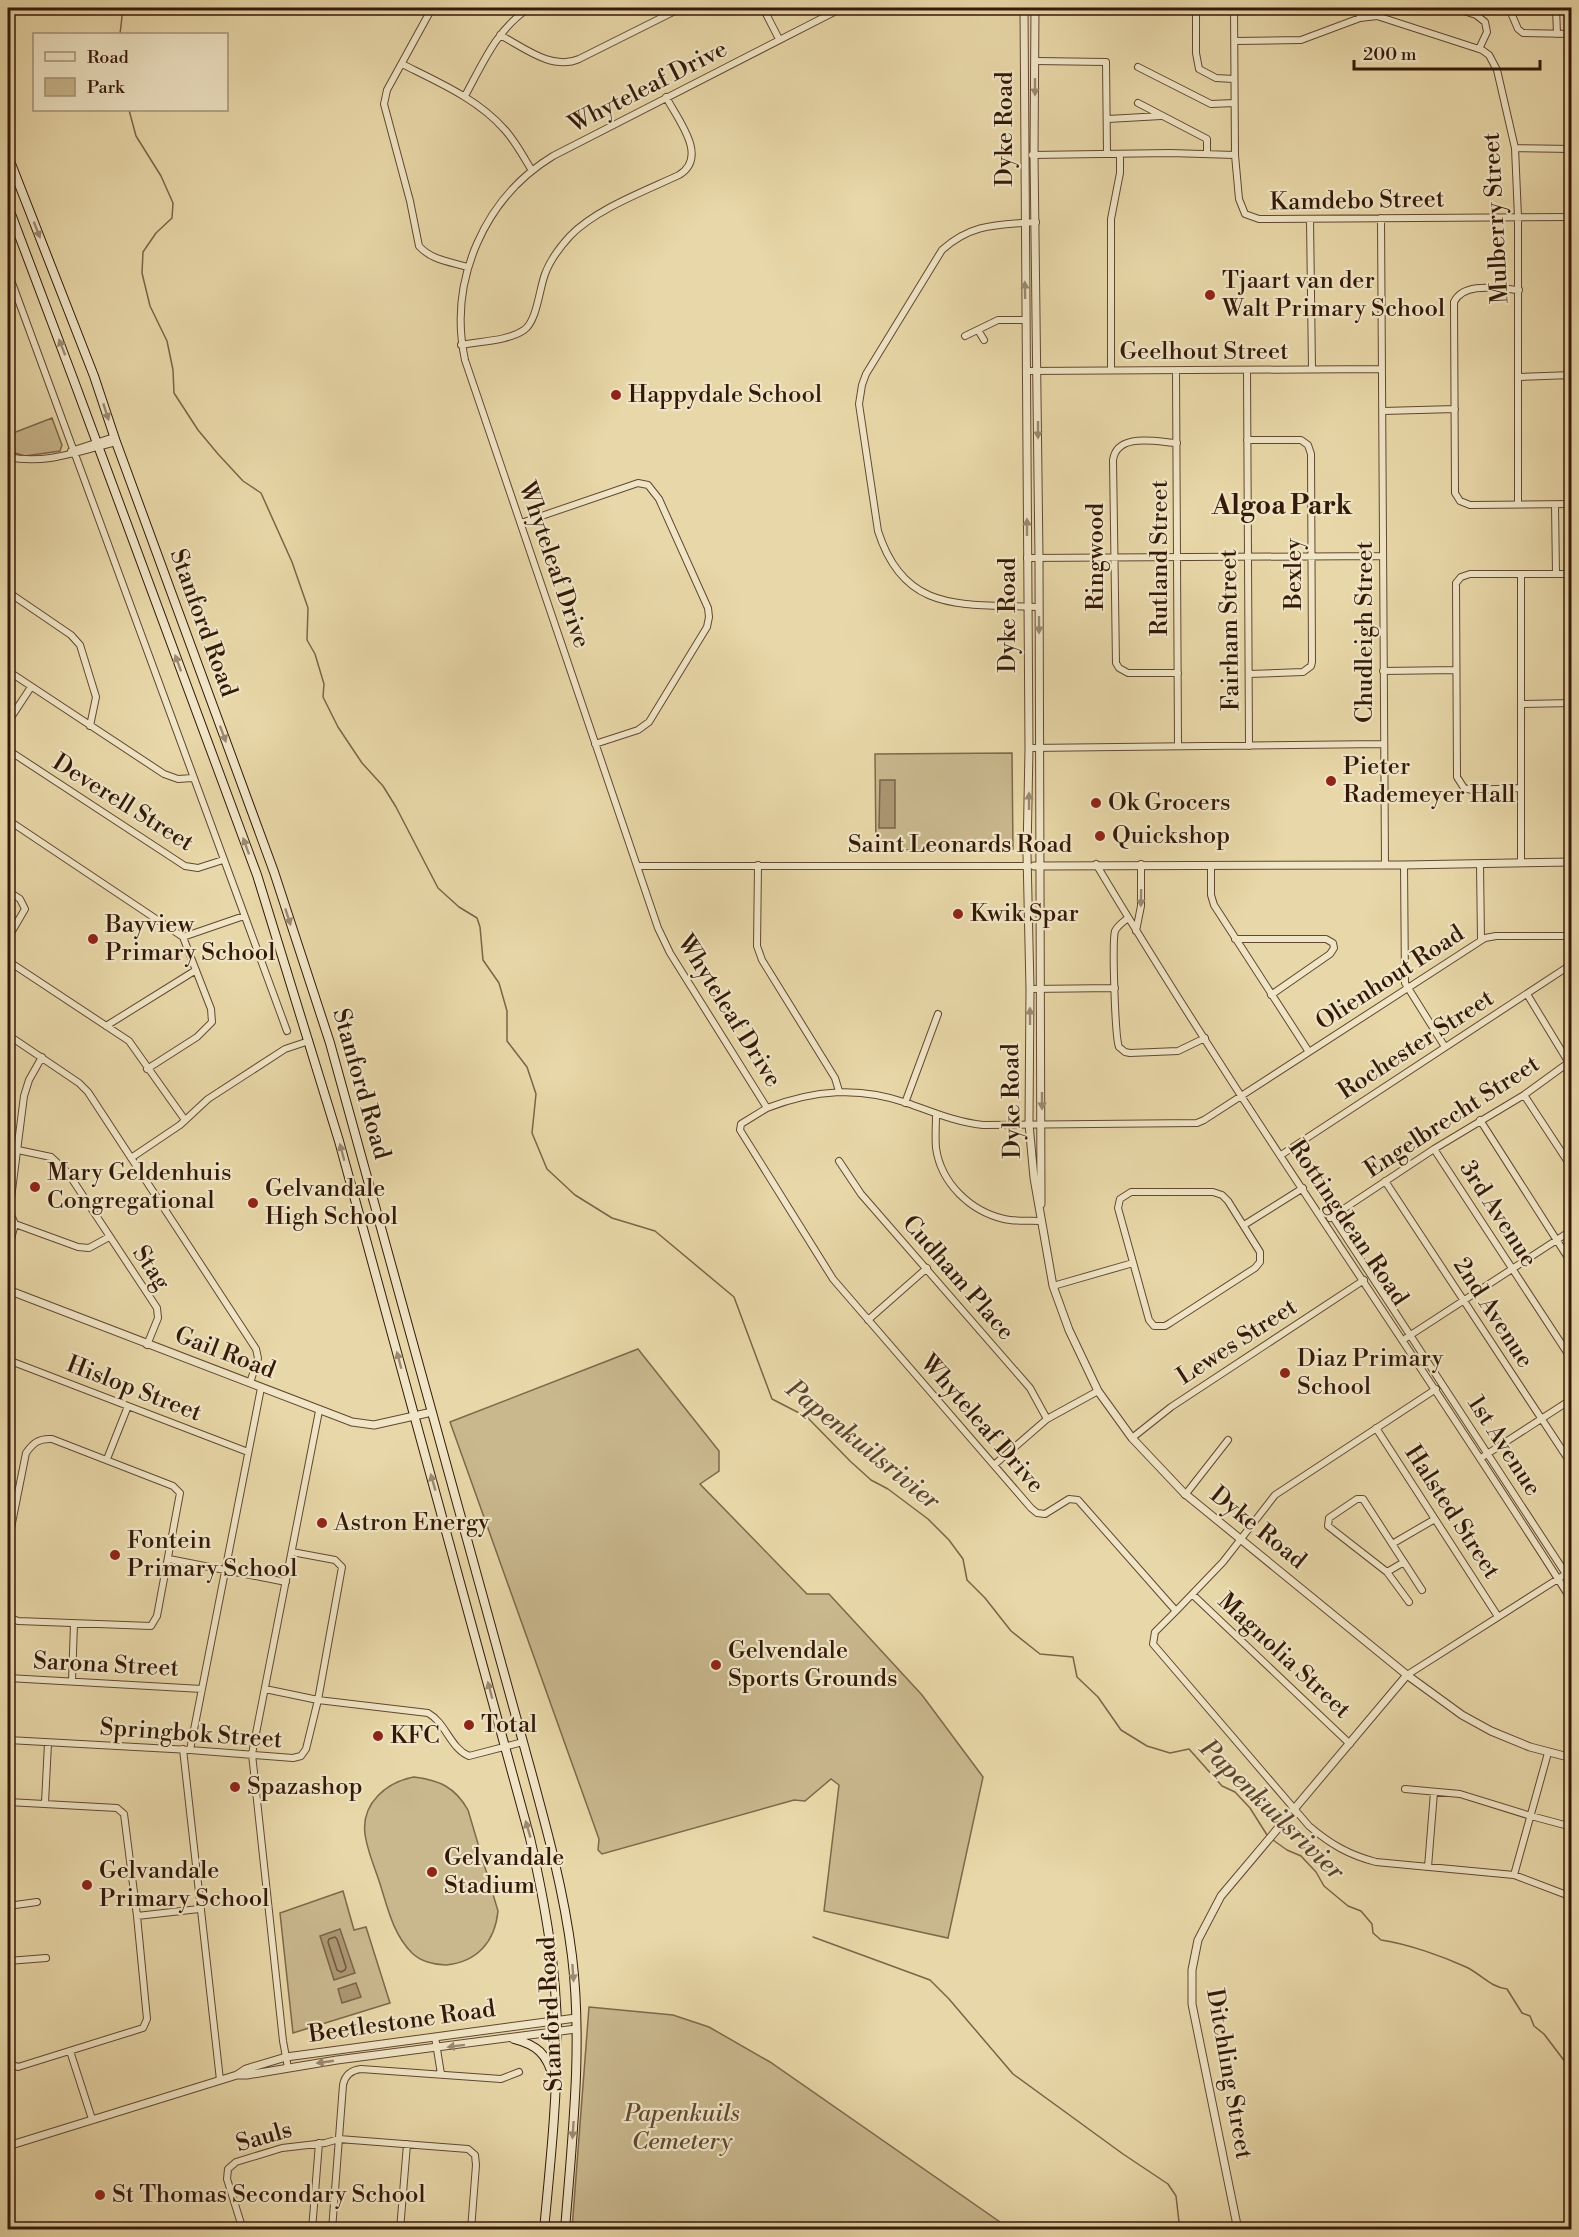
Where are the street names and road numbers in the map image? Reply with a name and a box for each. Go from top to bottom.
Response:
street label: Whyteleaf Drive [563,34,732,140]
street label: Dyke Road [990,71,1020,187]
street label: Mulberry Street [1477,131,1515,305]
street label: Kamdebo Street [1269,184,1445,218]
street label: Geelhout Street [1119,337,1289,367]
street label: Whyteleaf Drive [511,477,597,652]
street label: Rutland Street [1145,479,1175,636]
street label: Ringwood [1081,503,1111,611]
street label: Bexley [1279,538,1309,611]
street label: Chudleigh Street [1350,540,1380,723]
street label: Stanford Road [162,545,244,701]
street label: Fairham Street [1214,548,1246,711]
street label: Dyke Road [993,557,1023,673]
street label: Deverell Street [47,748,200,859]
street label: Saint Leonards Road [848,830,1073,860]
street label: Olienhout Road [1310,919,1470,1037]
street label: Whyteleaf Drive [670,928,788,1093]
street label: Rochester Street [1332,983,1500,1107]
street label: Stanford Road [325,1005,397,1163]
street label: Dyke Road [996,1043,1028,1159]
street label: Engelbrecht Street [1359,1049,1546,1185]
street label: Rottingdean Road [1281,1134,1415,1312]
street label: 3rd Avenue [1452,1155,1544,1273]
street label: Cudham Place [895,1209,1021,1347]
street label: Stag [125,1240,177,1296]
street label: 2nd Avenue [1446,1252,1540,1374]
street label: Lewes Street [1171,1292,1303,1392]
street label: Gail Road [170,1320,280,1386]
street label: Whyteleaf Drive [913,1348,1050,1500]
street label: Hislop Street [62,1350,206,1429]
street label: 1st Avenue [1460,1390,1548,1502]
street label: Halsted Street [1398,1440,1507,1585]
street label: Dyke Road [1204,1480,1313,1576]
street label: Magnolia Street [1211,1587,1357,1726]
street label: Sarona Street [32,1646,180,1684]
street label: Springbok Street [99,1713,284,1755]
street label: Stanford Road [532,1935,570,2092]
street label: Ditchling Street [1199,1986,1259,2162]
street label: Beetlestone Road [306,1994,498,2050]
street label: Sauls [232,2115,296,2159]

